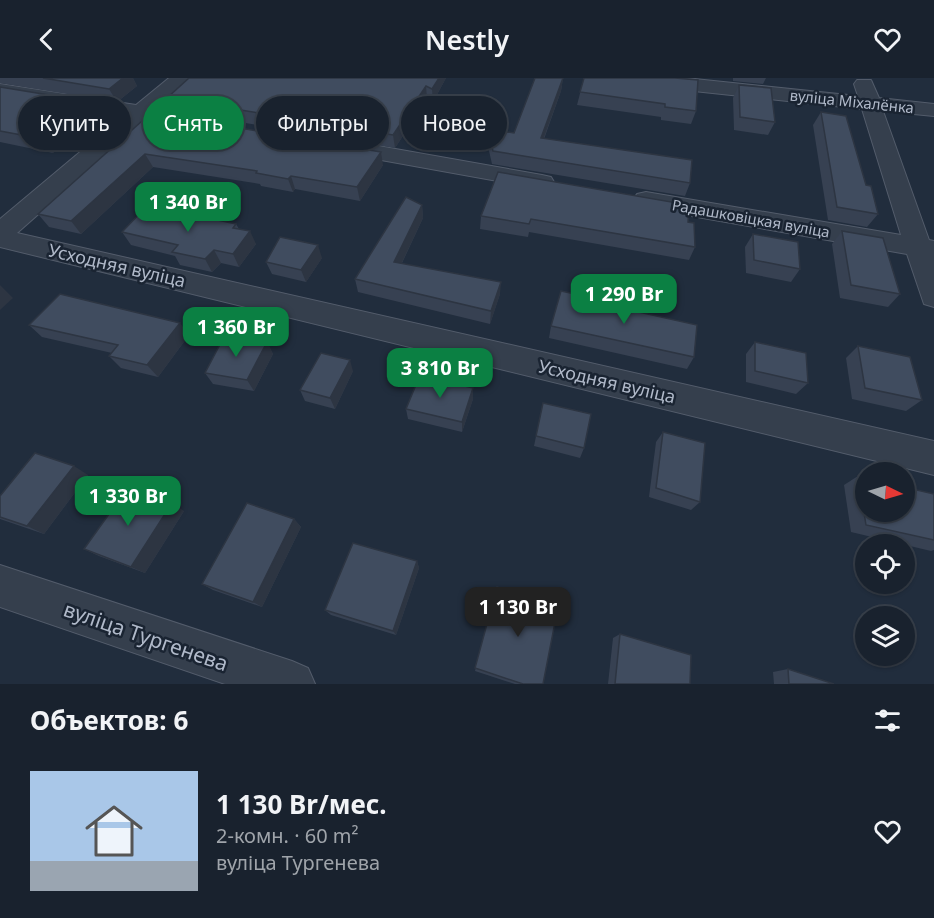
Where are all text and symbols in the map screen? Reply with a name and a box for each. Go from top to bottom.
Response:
text: Nestly [425,21,509,58]
icon: back [30,23,63,56]
icon: heart [871,23,904,56]
street label: вуліца Міхалёнка [789,85,915,117]
chip: Купить [18,96,131,150]
chip: Снять [143,96,244,150]
chip: Фильтры [256,96,389,150]
chip: Новое [401,96,507,150]
pin: 1 340 Br [126,182,250,233]
text: 1 340 Br [149,188,227,215]
street label: Радашковіцкая вуліца [671,194,831,242]
street label: Усходняя вуліца [46,238,188,292]
pin: 1 290 Br [562,274,686,325]
text: 1 290 Br [585,280,663,307]
pin: 1 360 Br [174,307,298,358]
text: 1 360 Br [197,313,275,340]
pin: 3 810 Br [378,348,502,399]
text: 3 810 Br [401,354,479,381]
street label: Усходняя вуліца [536,354,678,408]
north arrow [855,462,915,522]
map controls [855,462,915,666]
pin: 1 330 Br [66,476,190,527]
text: 1 330 Br [89,482,167,509]
button: locate [855,534,915,594]
pin: 1 130 Br [456,587,580,638]
text: 1 130 Br [479,593,557,620]
street label: вуліца Тургенева [60,595,232,677]
button: layers [855,606,915,666]
text: Объектов: 6 [30,702,188,738]
icon: filters [871,704,904,737]
text: 1 130 Br/мес. [216,786,387,822]
icon: home [78,795,150,867]
icon: heart [871,815,904,848]
text: 2-комн. · 60 m² [216,822,359,849]
text: вуліца Тургенева [216,849,380,876]

